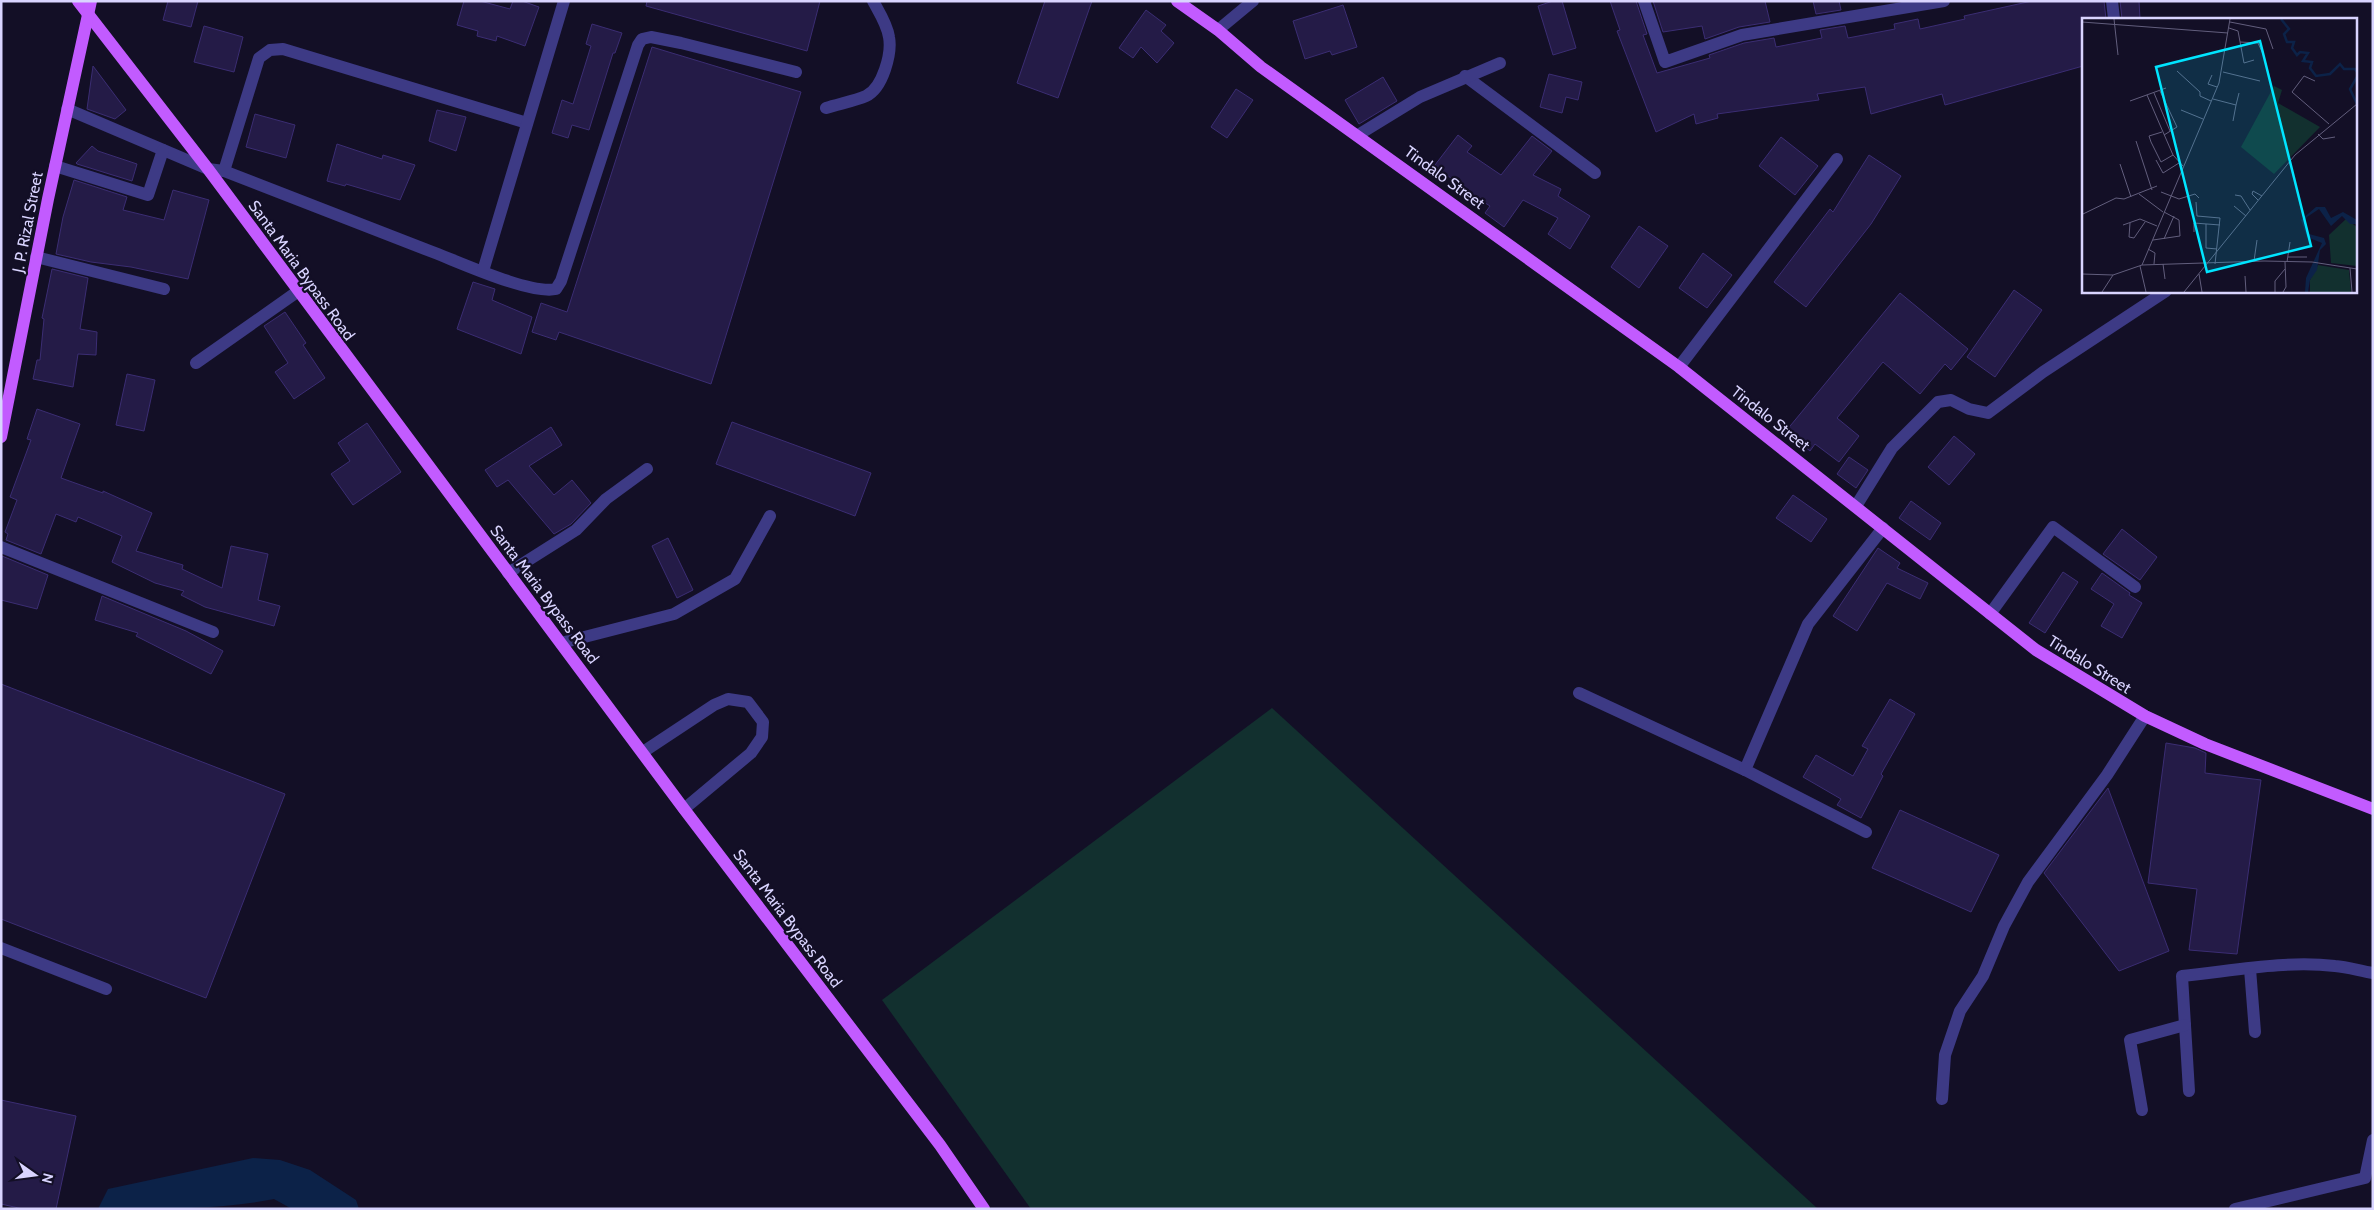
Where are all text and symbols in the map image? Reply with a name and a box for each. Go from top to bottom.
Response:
inset map [2082,18,2356,292]
street label: Tindalo Street [1401,142,1489,213]
street label: J. P. Rizal Street [8,169,47,275]
street label: Santa Maria Bypass Road [244,197,359,344]
street label: Tindalo Street [1728,382,1814,455]
street label: Santa Maria Bypass Road [486,521,603,667]
street label: Tindalo Street [2045,631,2135,698]
street label: Santa Maria Bypass Road [729,845,846,991]
north arrow [10,1150,60,1200]
text: N [38,1171,58,1185]

